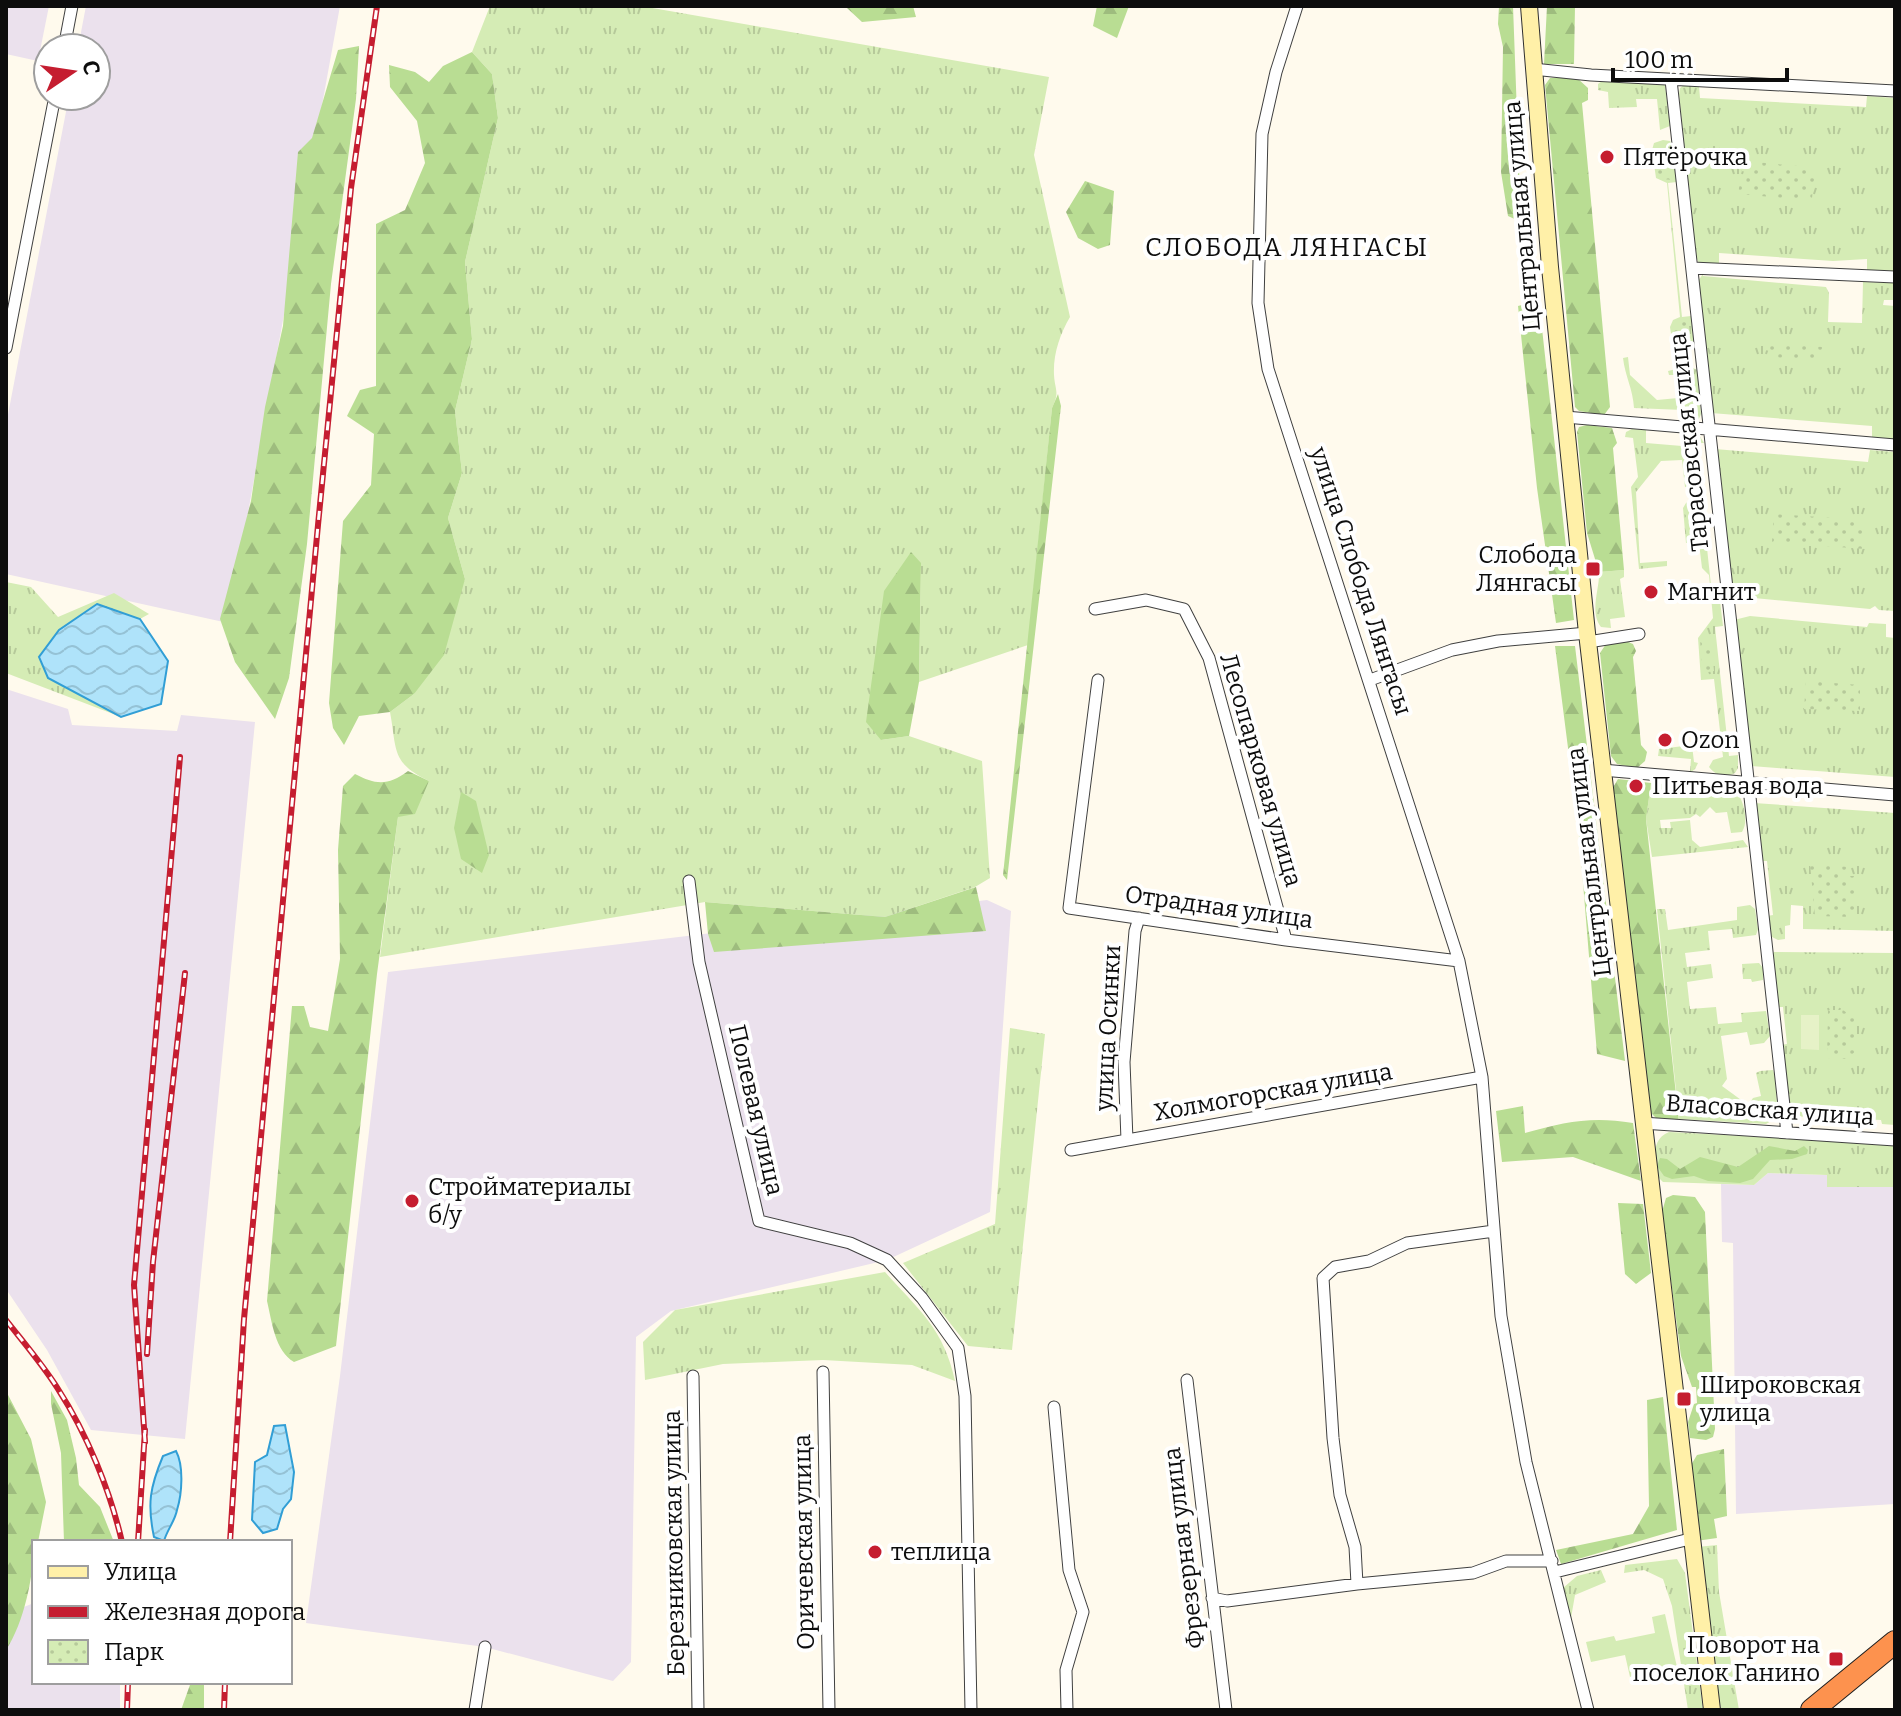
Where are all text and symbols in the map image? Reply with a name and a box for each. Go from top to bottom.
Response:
north arrow [32,32,112,112]
scale bar [1613,32,1787,82]
text: 100 m [1625,46,1693,74]
text: С [76,58,106,78]
street label: Центральная улица [1498,100,1546,332]
place label: Пятёрочка [1623,143,1748,171]
marker: Пятёрочка [1598,148,1616,166]
district label: СЛОБОДА ЛЯНГАСЫ [1145,232,1429,263]
street label: Тарасовская улица [1664,331,1714,553]
street label: улица Слобода Лянгасы [1304,443,1418,719]
place label: Слобода Лянгасы [1476,541,1577,597]
marker: Слобода Лянгасы [1584,560,1602,578]
place label: Магнит [1667,578,1756,606]
marker: Магнит [1642,583,1660,601]
street label: Лесопарковая улица [1214,650,1308,890]
place label: Ozon [1681,726,1739,754]
marker: Ozon [1656,731,1674,749]
street label: Центральная улица [1561,746,1617,978]
place label: Питьевая вода [1652,772,1823,800]
marker: Питьевая вода [1627,777,1645,795]
street label: Отрадная улица [1123,880,1315,934]
street label: улица Осинки [1090,944,1126,1113]
street label: Полевая улица [723,1022,789,1198]
street label: Холмогорская улица [1152,1057,1394,1127]
street label: Власовская улица [1665,1089,1875,1131]
place label: Стройматериалы б/у [428,1173,631,1229]
marker: Стройматериалы б/у [403,1192,421,1210]
place label: Широковская улица [1699,1371,1861,1427]
marker: Широковская улица [1675,1390,1693,1408]
street label: Березниковская улица [658,1410,690,1676]
street label: Оричевская улица [788,1434,820,1650]
street label: Фрезерная улица [1158,1446,1210,1650]
place label: теплица [891,1538,991,1566]
legend [32,1540,292,1684]
marker: теплица [866,1543,884,1561]
text: Улица [104,1558,177,1586]
text: Железная дорога [104,1598,306,1626]
place label: Поворот на поселок Ганино [1632,1631,1820,1687]
text: Парк [104,1638,164,1666]
marker: Поворот на поселок Ганино [1827,1650,1845,1668]

